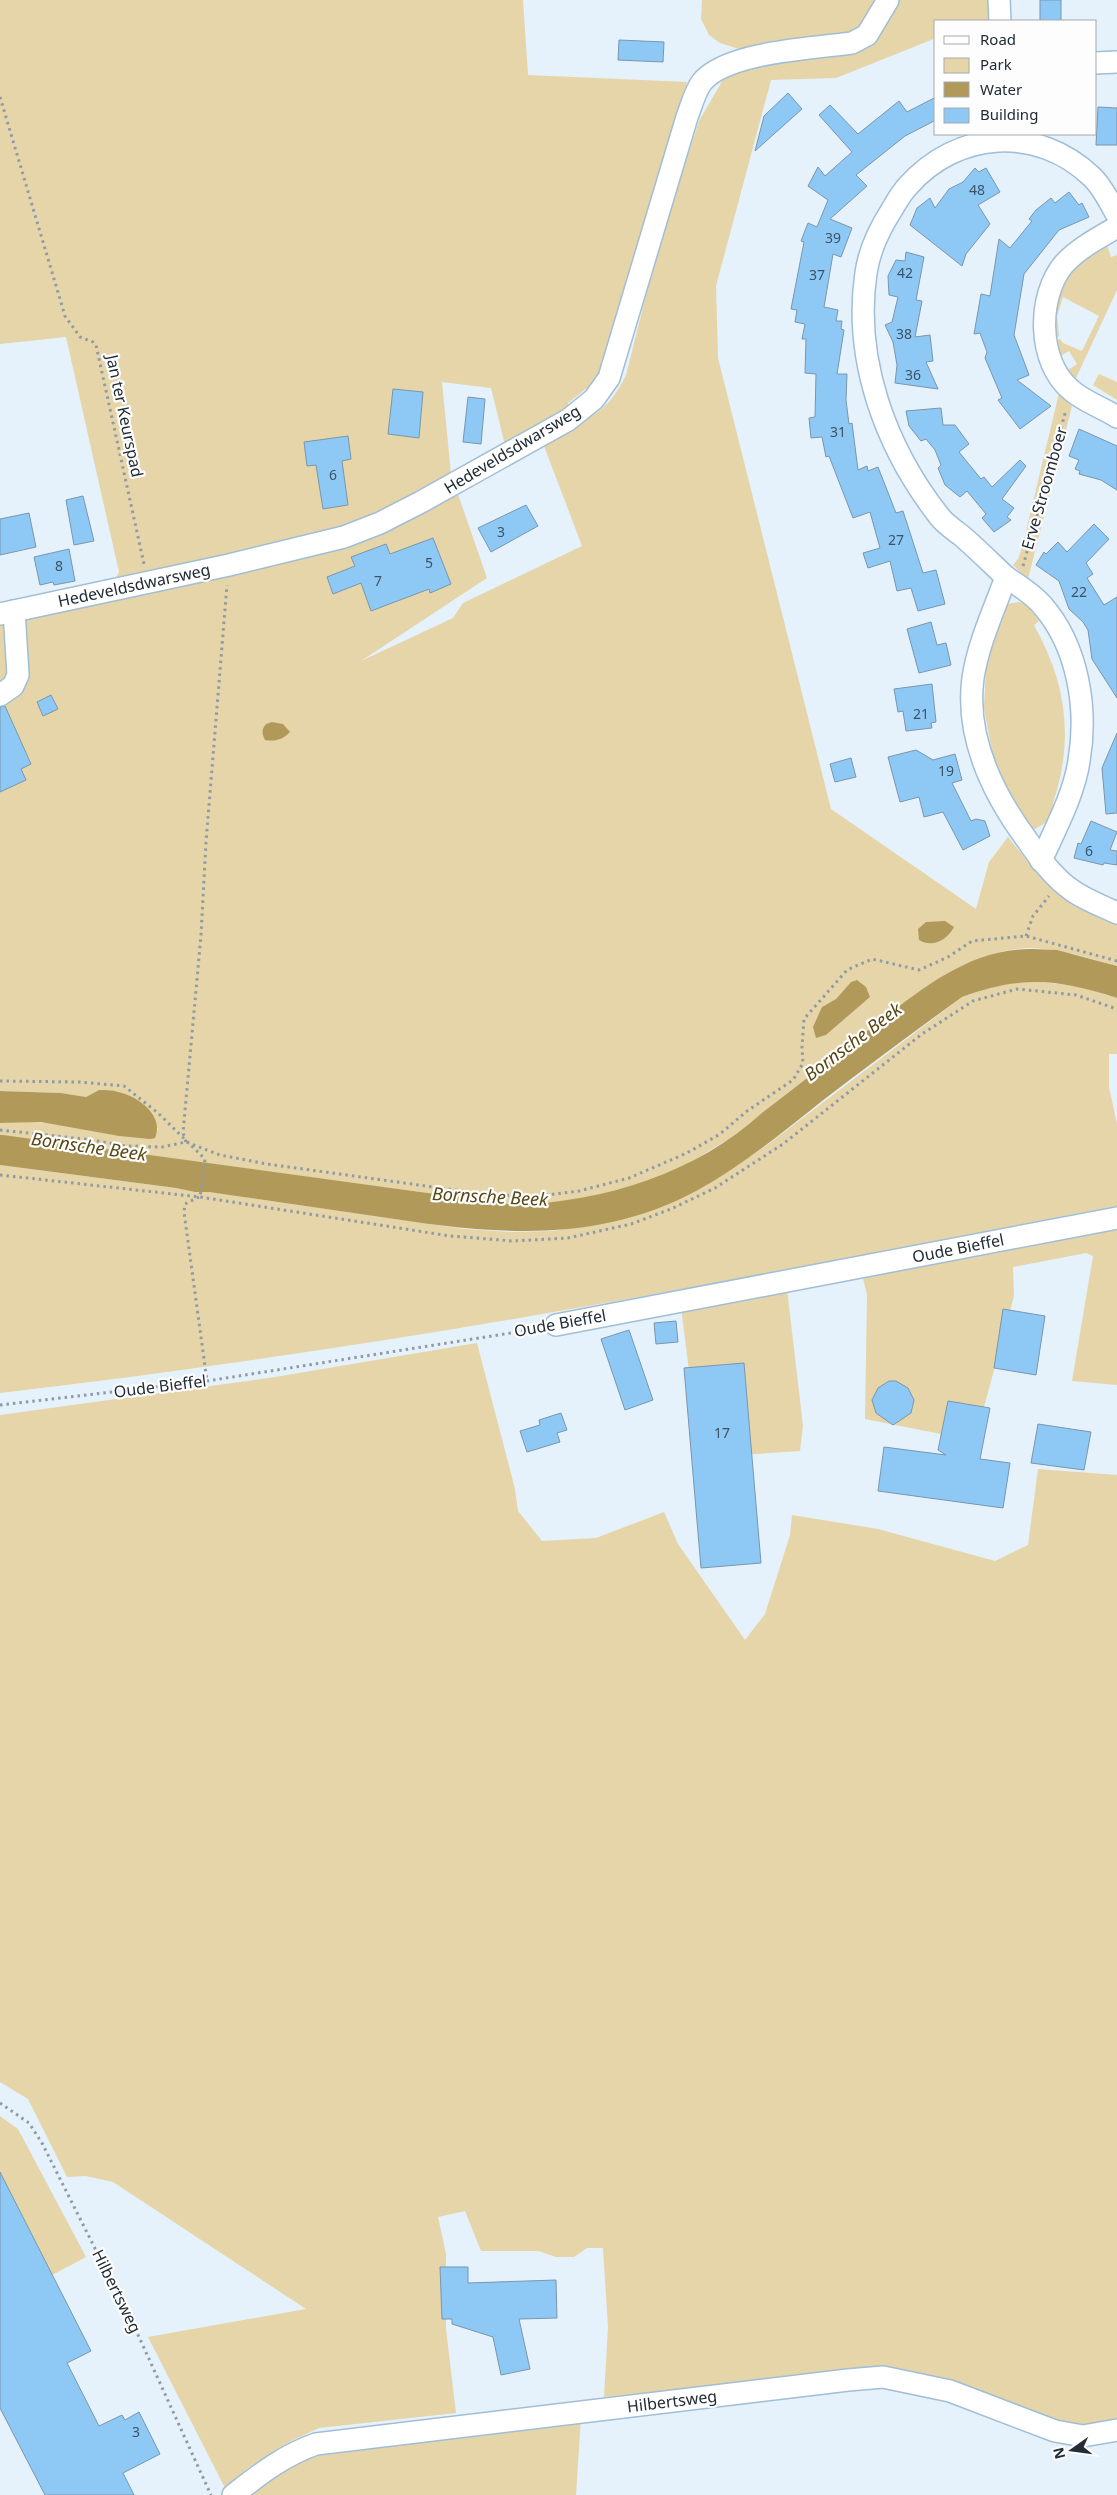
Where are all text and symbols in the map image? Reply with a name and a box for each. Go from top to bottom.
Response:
legend [934,20,1097,135]
text: Road [980,29,1016,49]
text: Park [980,54,1012,74]
text: Water [980,79,1022,99]
text: Building [980,104,1038,124]
house number: 48 [969,180,985,199]
house number: 39 [825,228,841,247]
house number: 42 [897,263,913,282]
house number: 37 [809,265,825,284]
house number: 38 [896,324,912,343]
street label: Jan ter Keurspad [101,351,149,479]
house number: 36 [905,365,921,384]
street label: Hedeveldsdwarsweg [440,400,584,498]
house number: 31 [830,422,846,441]
street label: Erve Stroomboer [1016,423,1072,552]
house number: 6 [329,465,337,484]
house number: 3 [497,522,505,541]
house number: 27 [888,530,904,549]
house number: 5 [425,553,433,572]
house number: 8 [55,556,63,575]
street label: Hedeveldsdwarsweg [56,558,212,612]
house number: 7 [374,571,382,590]
house number: 22 [1071,582,1087,601]
house number: 21 [913,704,929,723]
house number: 19 [938,761,954,780]
house number: 6 [1085,841,1093,860]
water label: Bornsche Beek [799,996,907,1086]
water label: Bornsche Beek [30,1126,149,1166]
water label: Bornsche Beek [431,1181,550,1211]
street label: Oude Bieffel [910,1228,1006,1268]
street label: Oude Bieffel [512,1304,608,1342]
street label: Oude Bieffel [112,1369,208,1403]
house number: 17 [714,1423,730,1442]
street label: Hilbertsweg [87,2246,147,2336]
street label: Hilbertsweg [626,2385,718,2417]
house number: 3 [132,2422,140,2441]
north arrow [1047,2425,1097,2475]
text: N [1048,2445,1069,2461]

